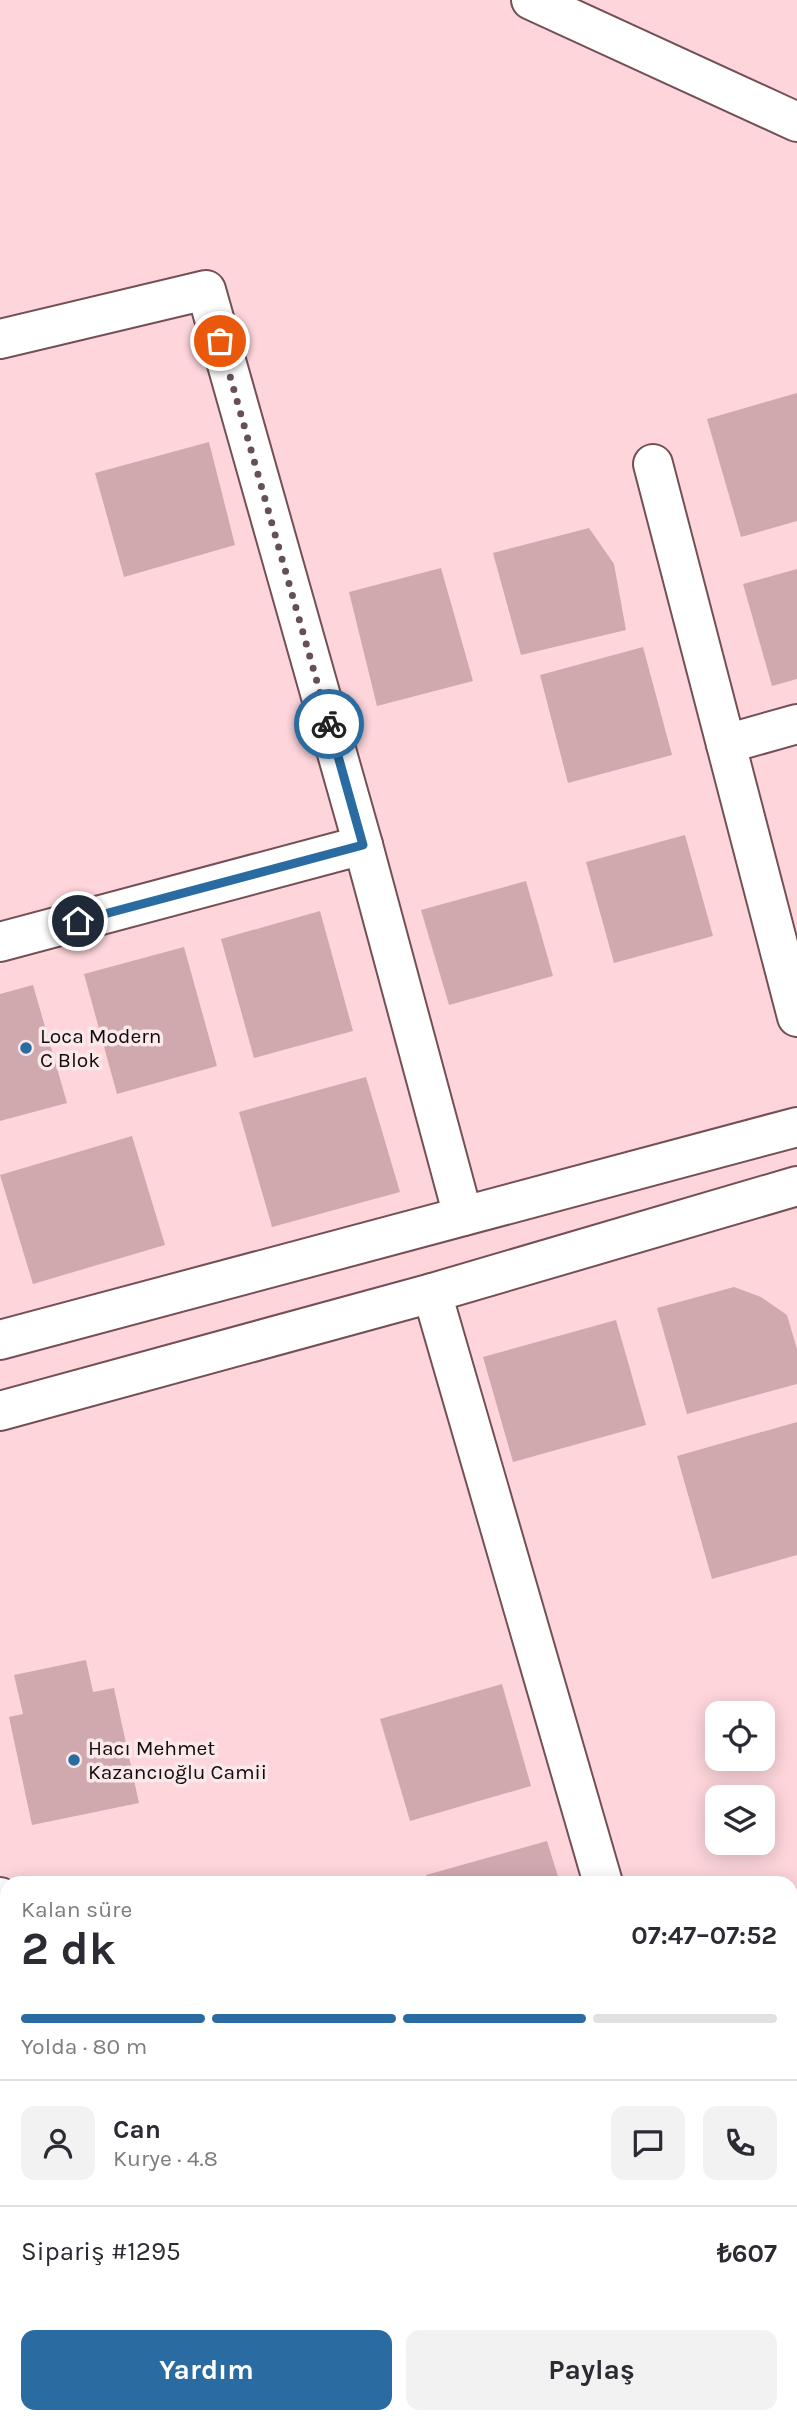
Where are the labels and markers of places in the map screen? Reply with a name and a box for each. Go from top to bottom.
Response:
pin [190,311,250,371]
pin [48,891,108,951]
place label: Loca Modern C Blok [40,1024,161,1072]
marker: Loca Modern C Blok [18,1040,34,1056]
place label: Hacı Mehmet Kazancıoğlu Camii [88,1736,267,1784]
marker: Hacı Mehmet Kazancıoğlu Camii [66,1752,82,1768]

